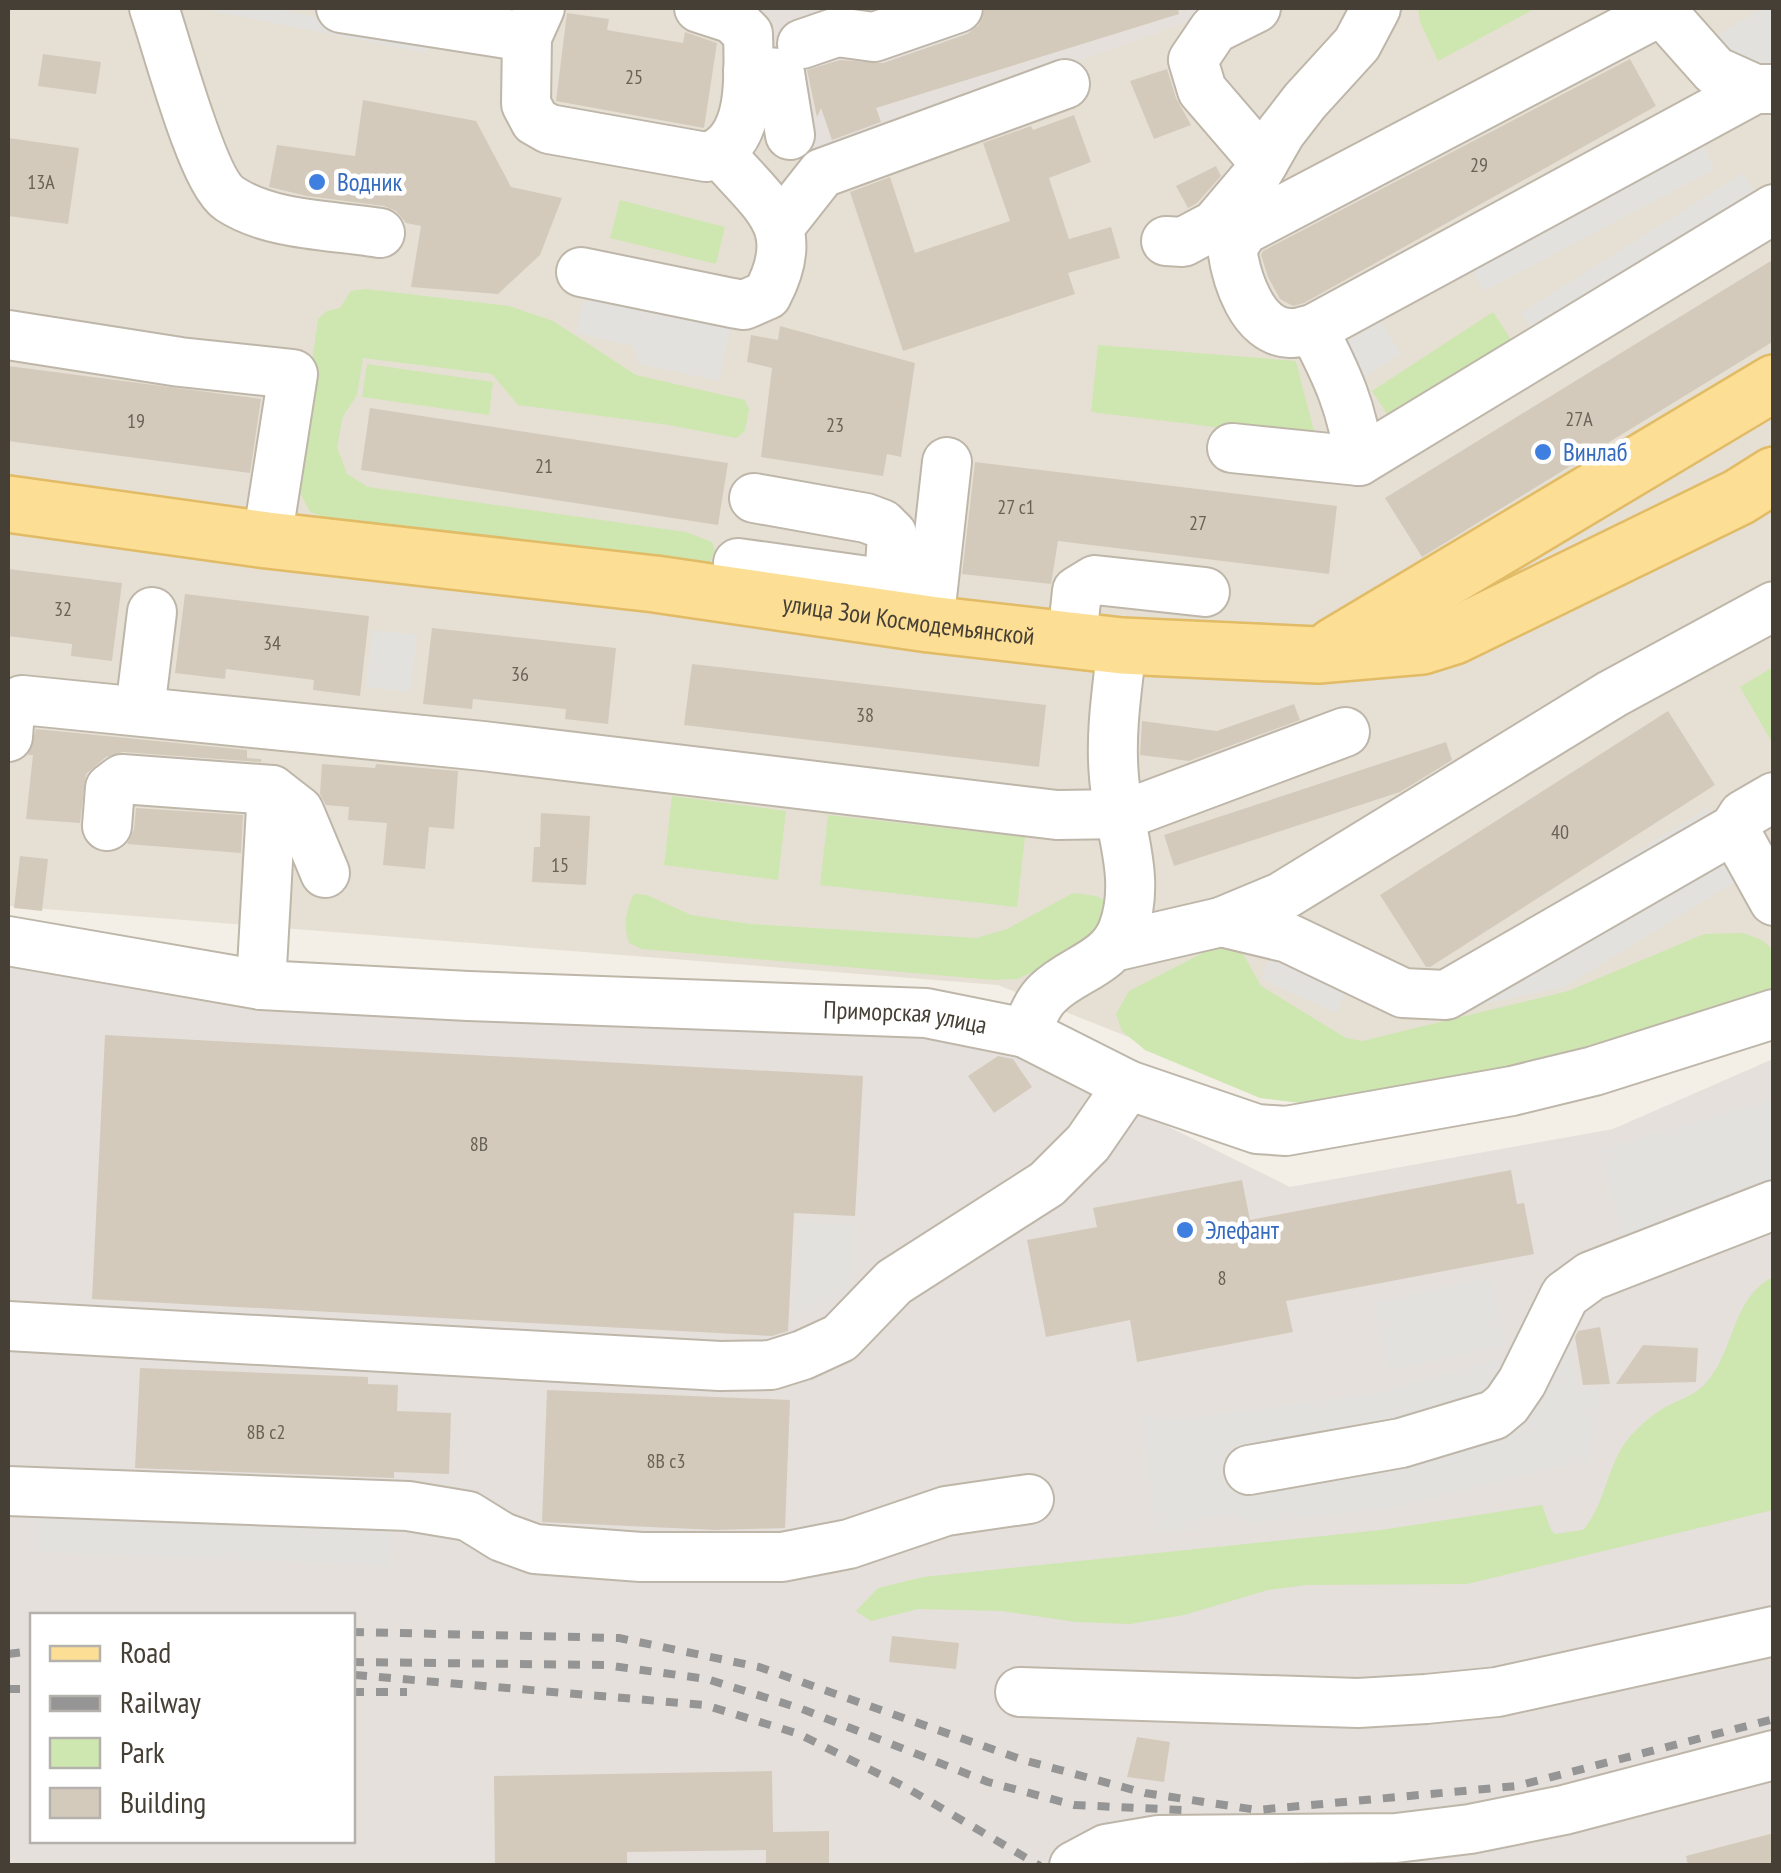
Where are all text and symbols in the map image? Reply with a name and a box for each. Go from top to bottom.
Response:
house number: 25 [625,64,643,90]
house number: 29 [1470,152,1488,178]
place label: Водник [337,166,402,198]
house number: 13А [27,169,55,195]
marker: Водник [306,171,328,193]
house number: 27А [1565,406,1593,432]
house number: 19 [127,408,145,434]
house number: 23 [826,412,844,438]
place label: Винлаб [1563,436,1628,468]
marker: Винлаб [1532,441,1554,463]
house number: 21 [535,453,553,479]
house number: 27 с1 [997,494,1035,520]
house number: 27 [1189,510,1207,536]
street label: улица Зои Космодемьянской [780,587,1036,652]
house number: 32 [54,596,72,622]
house number: 34 [263,630,281,656]
house number: 36 [511,661,529,687]
house number: 38 [856,702,874,728]
house number: 40 [1551,819,1569,845]
house number: 15 [551,852,569,878]
street label: Приморская улица [823,993,990,1041]
house number: 8В [470,1131,488,1157]
place label: Элефант [1205,1214,1279,1246]
marker: Элефант [1174,1219,1196,1241]
house number: 8 [1218,1265,1227,1291]
house number: 8В с2 [247,1419,285,1445]
house number: 8В с3 [647,1448,685,1474]
legend [30,1613,355,1843]
text: Road [120,1632,171,1671]
text: Railway [120,1682,202,1721]
text: Park [120,1732,165,1771]
text: Building [120,1782,206,1821]

